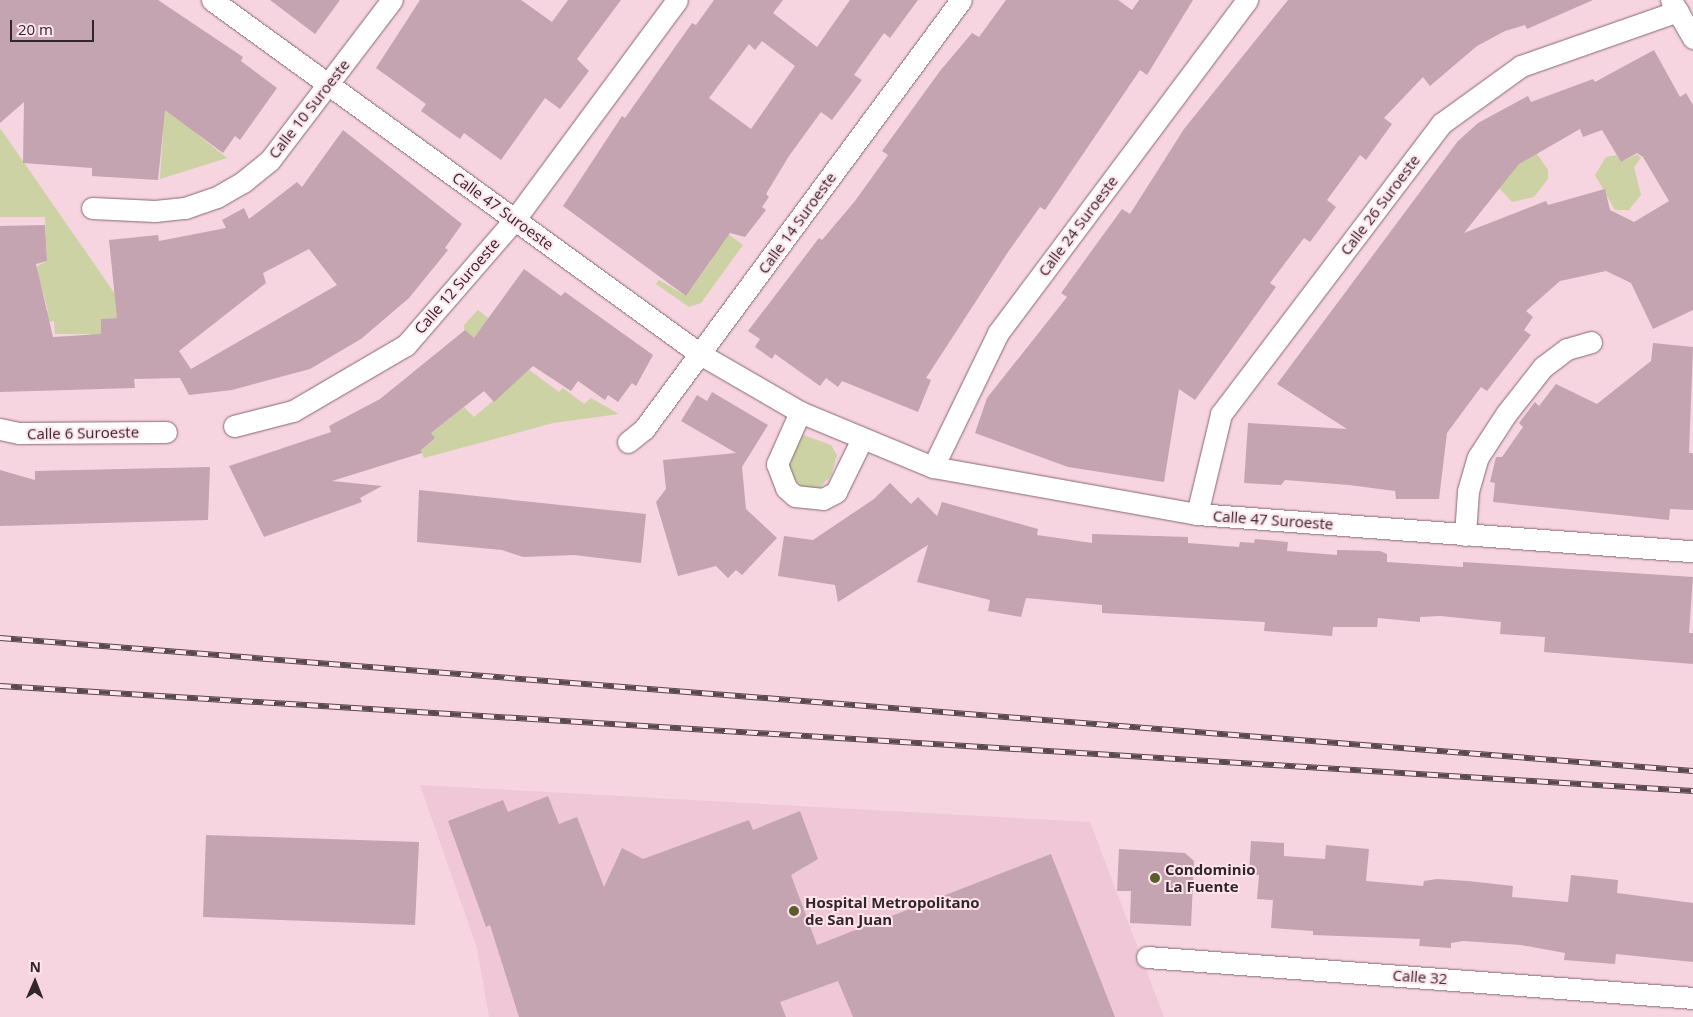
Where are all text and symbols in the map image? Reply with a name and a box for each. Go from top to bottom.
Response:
scale bar [12,10,96,42]
text: 20 m [18,19,53,39]
street label: Calle 10 Suroeste [265,56,353,162]
street label: Calle 26 Suroeste [1337,151,1423,259]
street label: Calle 47 Suroeste [449,168,557,254]
street label: Calle 14 Suroeste [754,169,840,277]
street label: Calle 24 Suroeste [1035,172,1121,280]
street label: Calle 12 Suroeste [411,235,503,337]
street label: Calle 6 Suroeste [27,423,139,443]
street label: Calle 47 Suroeste [1212,507,1334,533]
place label: Condominio La Fuente [1165,860,1256,895]
marker: Condominio La Fuente [1149,872,1161,884]
place label: Hospital Metropolitano de San Juan [805,893,980,928]
marker: Hospital Metropolitano de San Juan [787,904,801,918]
north arrow [10,957,60,1007]
text: N [29,957,41,976]
street label: Calle 32 [1392,966,1448,988]

